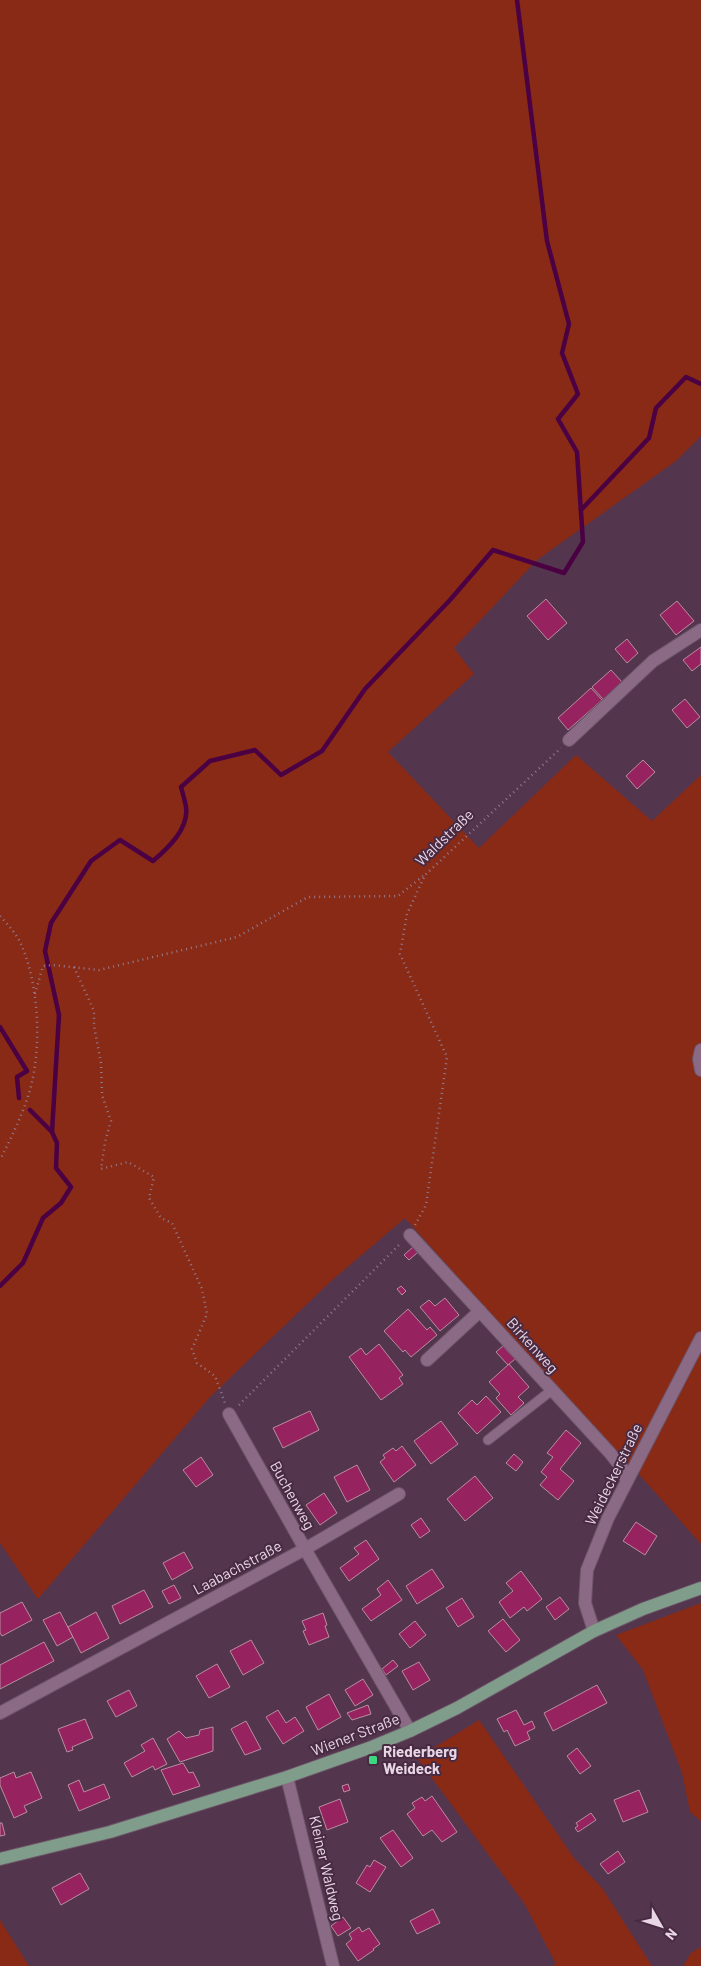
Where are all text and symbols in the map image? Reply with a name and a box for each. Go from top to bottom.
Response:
street label: Waldstraße [411,805,477,869]
street label: Birkenweg [503,1314,563,1376]
street label: Weideckerstraße [581,1420,645,1528]
street label: Buchenweg [267,1458,319,1532]
street label: Laabachstraße [190,1536,284,1598]
street label: Wiener Straße [308,1709,402,1759]
place label: Riederberg Weideck [383,1742,457,1777]
marker: Riederberg Weideck [367,1754,379,1766]
street label: Kleiner Waldweg [306,1814,348,1922]
north arrow [636,1901,686,1951]
text: N [662,1926,681,1943]

